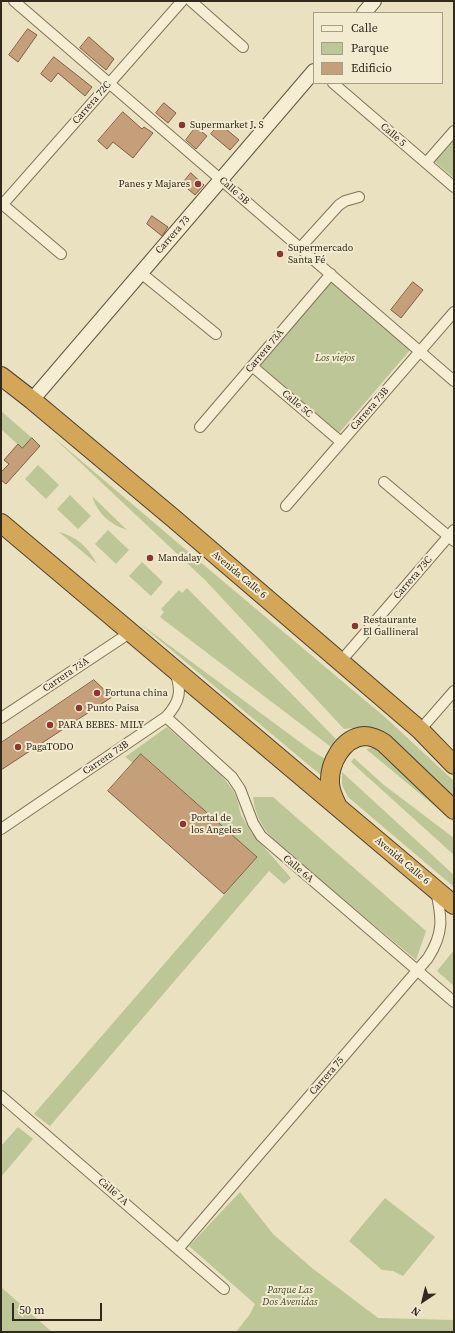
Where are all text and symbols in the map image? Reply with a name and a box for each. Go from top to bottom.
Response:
legend [313,12,443,84]
text: Calle [351,20,378,36]
text: Parque [351,40,389,56]
text: Edificio [351,60,392,76]
street label: Carrera 72C [70,79,114,127]
place label: Supermarket J. S [190,119,264,131]
marker: Supermarket J. S [177,120,187,130]
street label: Calle 5 [378,121,408,149]
street label: Calle 5B [216,175,252,207]
place label: Panes y Majares [119,178,190,190]
marker: Panes y Majares [193,179,203,189]
street label: Carrera 73 [153,214,193,256]
place label: Supermercado Santa Fé [288,242,353,266]
marker: Supermercado Santa Fé [275,249,285,259]
street label: Carrera 73A [243,327,287,375]
park label: Los viejos [315,352,355,364]
street label: Carrera 73B [348,385,392,433]
street label: Calle 5C [279,388,315,420]
street label: Avenida Calle 6 [209,549,269,601]
place label: Mandalay [158,552,202,564]
marker: Mandalay [145,553,155,563]
street label: Carrera 73C [391,554,435,602]
place label: Restaurante El Gallineral [363,614,419,638]
marker: Restaurante El Gallineral [350,621,360,631]
street label: Carrera 73A [41,655,91,695]
place label: Fortuna china [105,687,168,699]
marker: Fortuna china [92,688,102,698]
place label: Punto Paisa [87,702,139,714]
marker: Punto Paisa [74,703,84,713]
place label: PARA BEBES- MILY [58,719,144,731]
marker: PARA BEBES- MILY [45,720,55,730]
street label: Carrera 73B [81,738,131,778]
place label: PagaTODO [26,741,73,753]
marker: PagaTODO [13,742,23,752]
place label: Portal de los Angeles [191,812,241,836]
marker: Portal de los Angeles [178,819,188,829]
street label: Avenida Calle 6 [372,835,432,887]
street label: Calle 6A [280,853,316,885]
street label: Carrera 75 [307,1055,347,1097]
street label: Calle 7A [95,1176,131,1208]
north arrow [403,1281,443,1321]
park label: Parque Las Dos Avenidas [262,1284,318,1308]
scale bar [14,1295,104,1321]
text: 50 m [19,1302,45,1318]
text: N [408,1303,423,1320]

